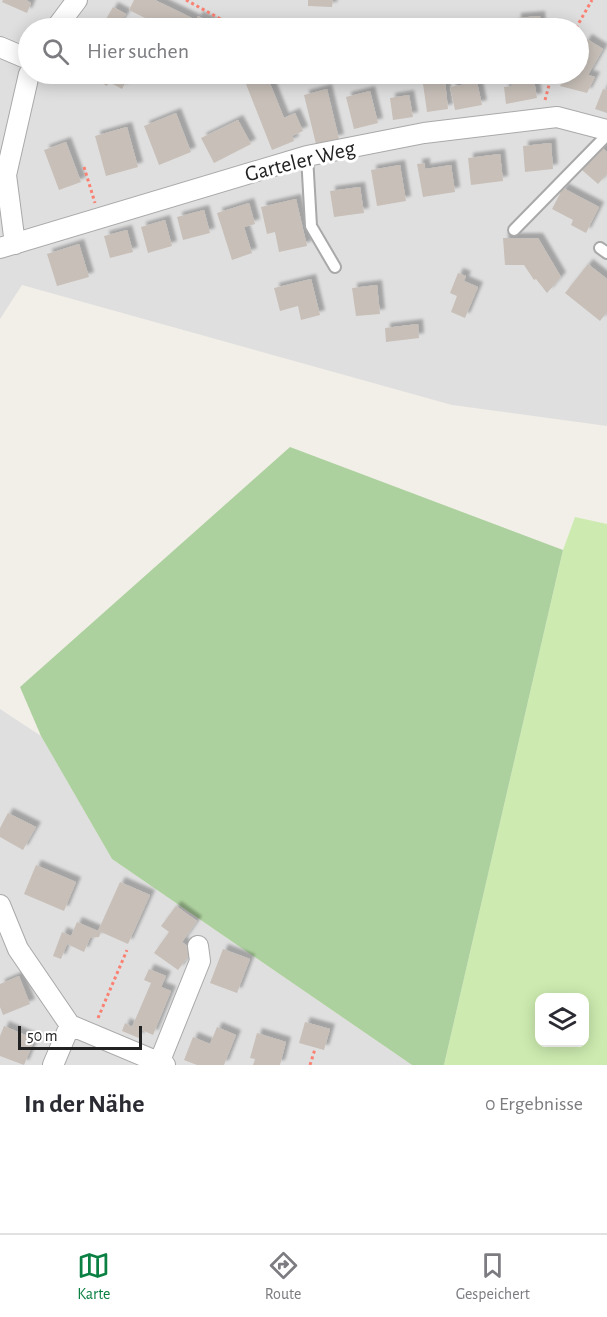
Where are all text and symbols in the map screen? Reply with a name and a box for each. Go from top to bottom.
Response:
search box [18,18,589,84]
icon: search [39,35,72,68]
text: Hier suchen [87,40,189,62]
street label: Garteler Weg [243,137,358,185]
map controls [535,993,589,1047]
button: layers [535,993,589,1047]
scale bar [18,1023,142,1050]
text: 50 m [27,1028,58,1044]
text: In der Nähe [24,1091,144,1117]
text: 0 Ergebnisse [485,1094,583,1114]
tab: Karte [77,1249,110,1304]
tab: Route [265,1249,301,1304]
tab: Gespeichert [456,1249,530,1304]

